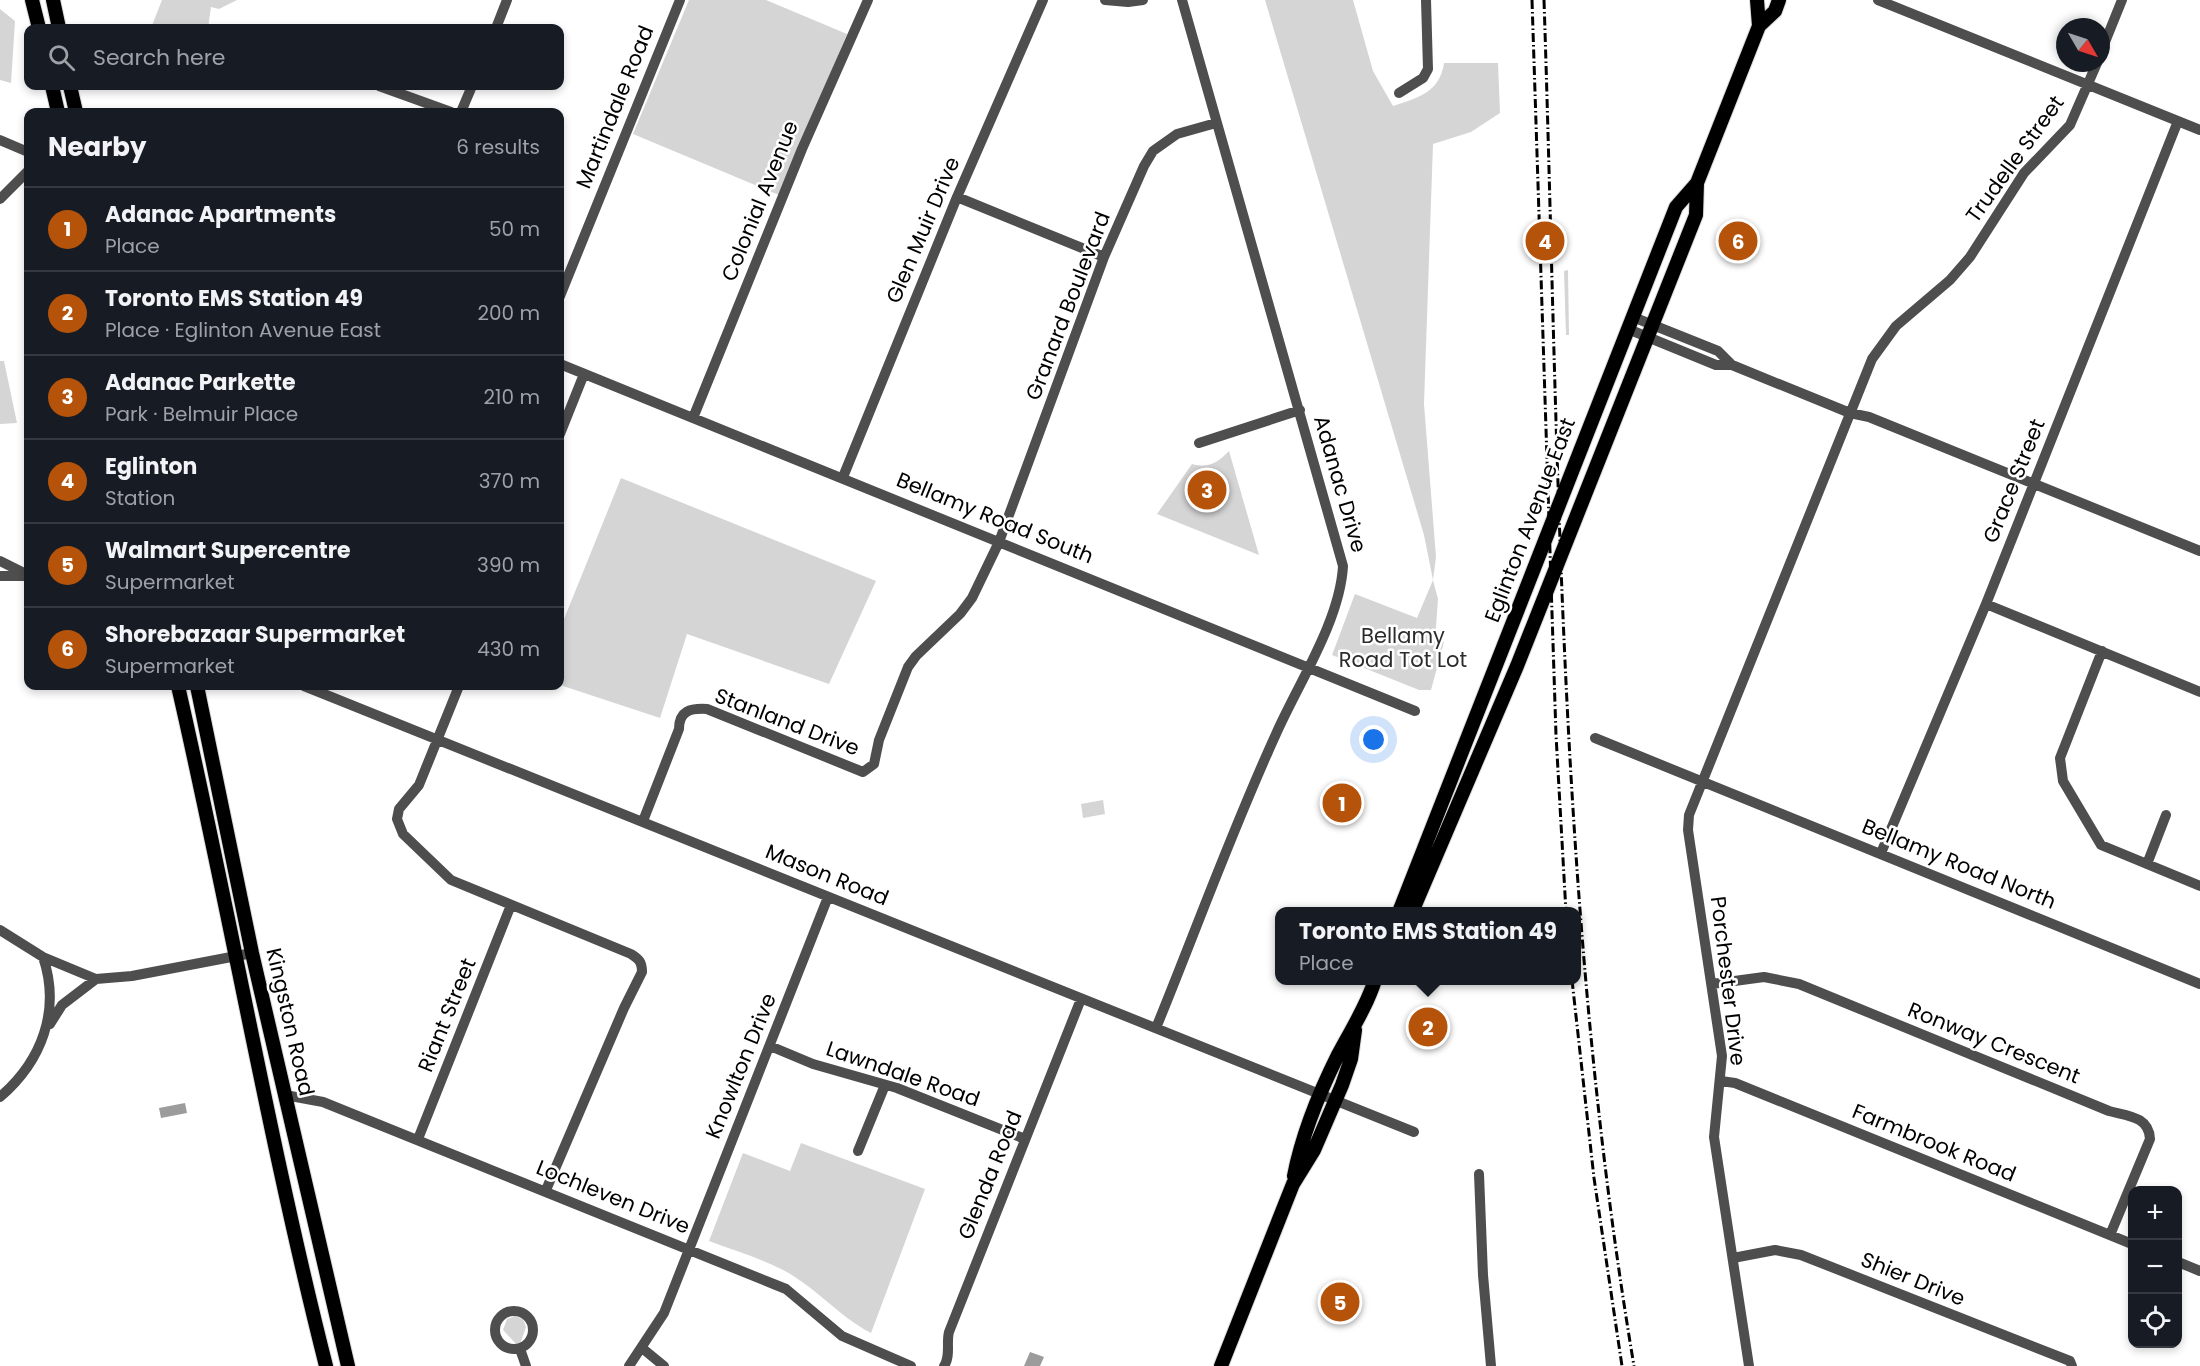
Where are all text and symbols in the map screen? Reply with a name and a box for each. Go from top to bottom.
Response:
north arrow [2056,18,2110,72]
street label: Martindale Road [569,21,660,193]
search box [24,24,564,90]
icon: search [45,41,78,74]
text: Search here [93,42,226,73]
street label: Trudelle Street [1959,89,2070,228]
street label: Colonial Avenue [714,116,805,285]
text: Nearby [48,129,146,165]
text: 6 results [456,133,540,161]
street label: Glen Muir Drive [879,152,966,307]
text: Adanac Apartments [105,199,336,230]
street label: Granard Boulevard [1018,207,1117,404]
text: 1 [64,215,71,243]
text: 50 m [489,215,540,243]
pin: 4 [1526,218,1564,264]
pin: 6 [1718,218,1758,264]
text: Place [105,232,160,260]
text: Toronto EMS Station 49 [105,283,363,314]
text: 2 [62,299,73,327]
text: 200 m [477,299,540,327]
text: Place · Eglinton Avenue East [105,316,381,344]
text: Adanac Parkette [105,367,295,398]
text: 3 [61,383,74,411]
text: 210 m [484,383,540,411]
text: Park · Belmuir Place [105,400,298,428]
street label: Adanac Drive [1307,412,1374,556]
street label: Eglinton Avenue East [1477,413,1582,626]
street label: Grace Street [1976,415,2052,547]
text: Eglinton [105,451,197,482]
street label: Bellamy Road South [892,465,1098,570]
text: 4 [61,467,74,495]
text: 370 m [479,467,540,495]
pin: 3 [1188,468,1226,512]
text: Station [105,484,175,512]
text: Walmart Supercentre [105,535,351,566]
text: 5 [61,551,74,579]
text: 390 m [477,551,540,579]
text: Supermarket [105,568,234,596]
text: Shorebazaar Supermarket [105,619,405,650]
park label: Bellamy Road Tot Lot [1339,621,1467,674]
text: 6 [61,635,74,663]
text: 430 m [477,635,540,663]
text: Supermarket [105,652,234,680]
street label: Stanland Drive [711,681,864,762]
your location [1359,725,1388,754]
pin: 1 [1322,780,1362,826]
street label: Bellamy Road North [1858,811,2060,916]
street label: Mason Road [761,837,893,912]
street label: Porchester Drive [1704,895,1753,1067]
popup [1275,907,1581,985]
text: Toronto EMS Station 49 [1299,916,1557,947]
street label: Kingston Road [259,945,322,1099]
text: Place [1299,949,1354,977]
street label: Riant Street [411,954,483,1076]
street label: Knowlton Drive [698,989,783,1143]
street label: Ronway Crescent [1904,995,2085,1090]
pin: 2 [1408,1004,1448,1050]
street label: Lawndale Road [822,1034,984,1113]
street label: Farmbrook Road [1848,1096,2020,1189]
street label: Glenda Road [951,1106,1029,1244]
street label: Lochleven Drive [532,1152,694,1241]
map controls [2128,1186,2182,1348]
button: + [2128,1186,2182,1240]
button: − [2128,1240,2182,1294]
street label: Shier Drive [1857,1244,1970,1313]
pin: 5 [1320,1280,1360,1324]
button: locate [2128,1294,2182,1348]

